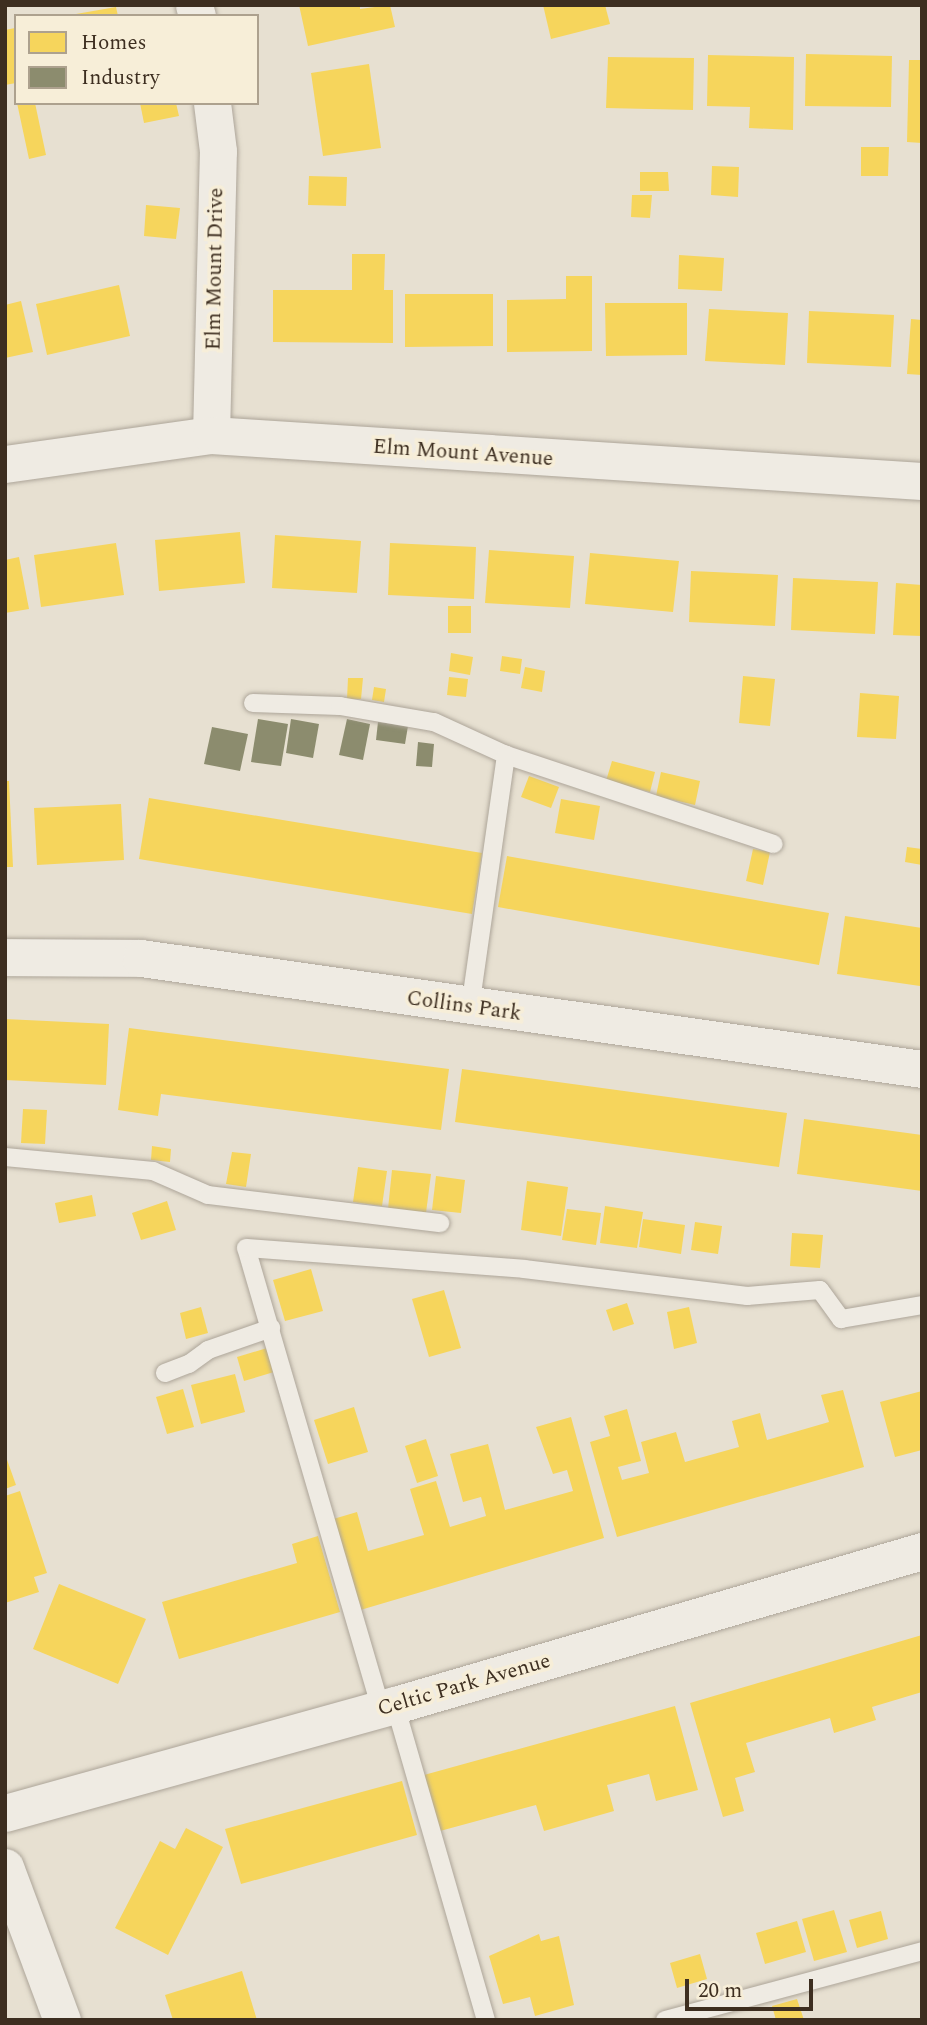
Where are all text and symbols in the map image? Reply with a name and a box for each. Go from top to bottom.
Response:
legend [14,14,259,105]
text: Homes [81,27,147,59]
text: Industry [81,62,160,94]
street label: Elm Mount Drive [201,187,229,351]
street label: Elm Mount Avenue [372,434,554,472]
street label: Collins Park [405,985,523,1027]
street label: Celtic Park Avenue [375,1648,553,1722]
scale bar [689,1966,817,2010]
text: 20 m [698,1975,742,2007]

